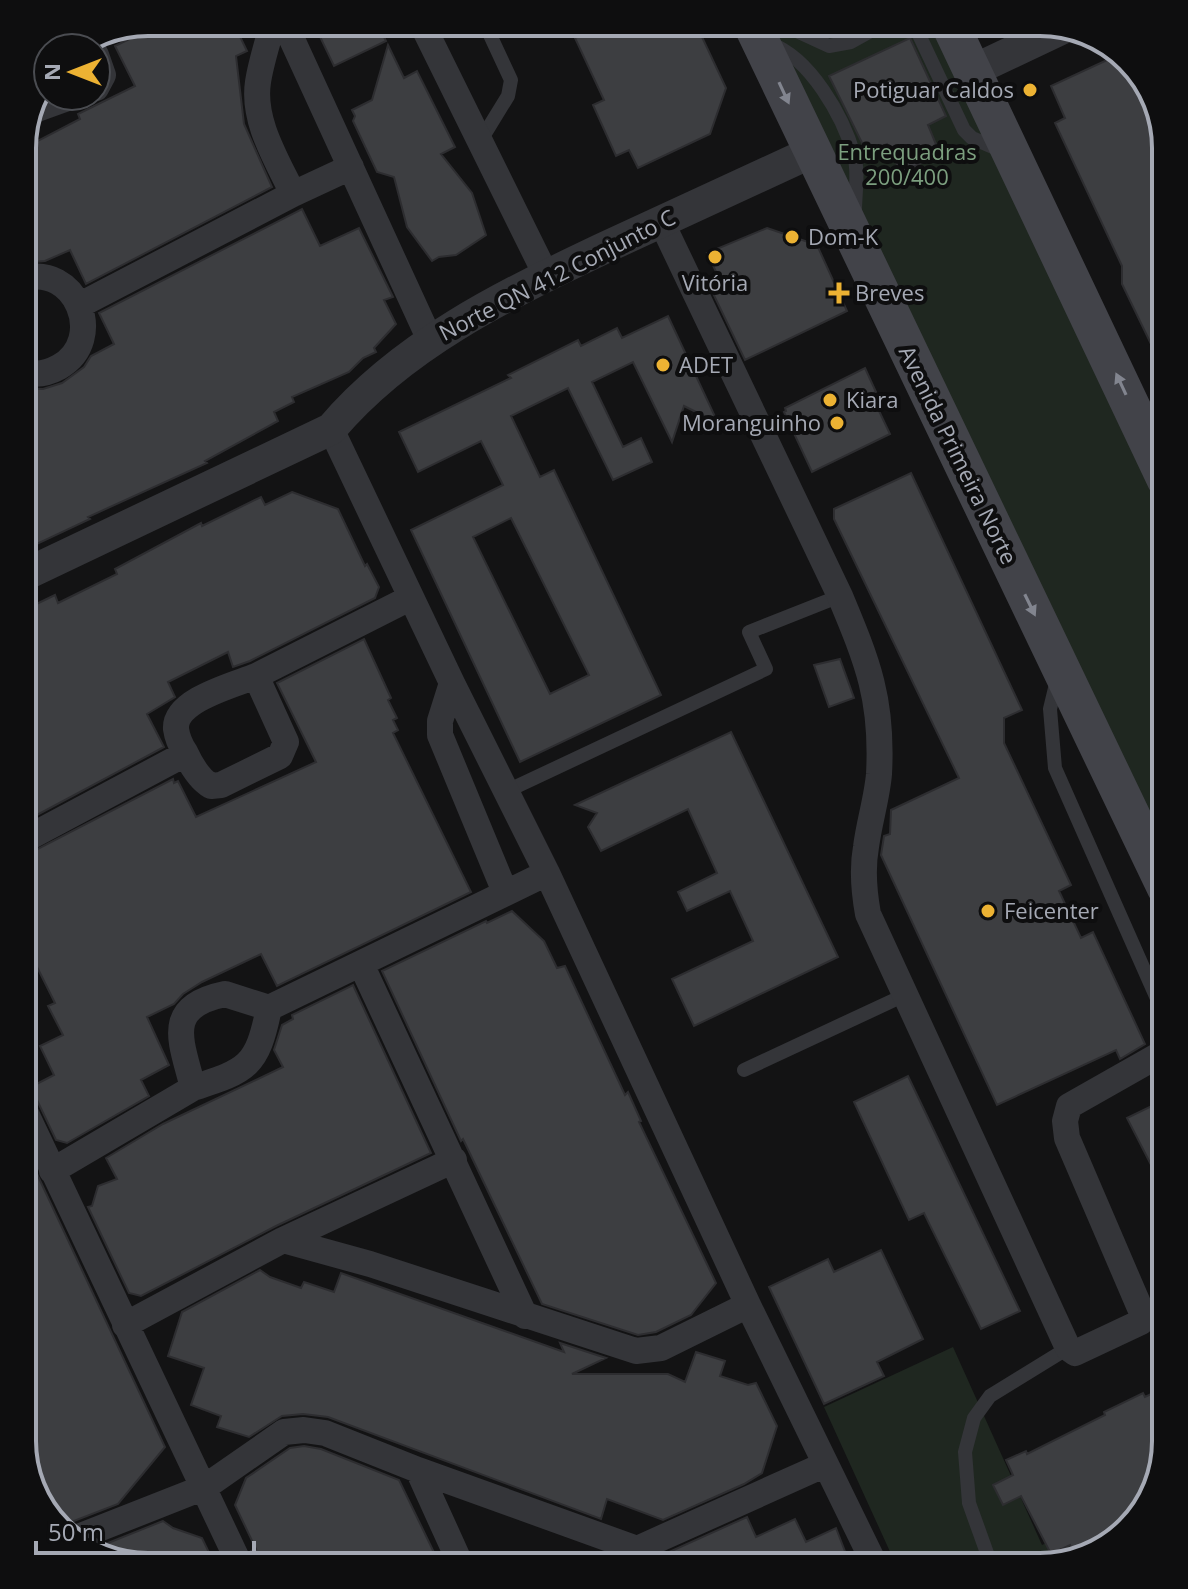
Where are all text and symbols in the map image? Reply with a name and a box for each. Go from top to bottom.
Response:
north arrow [32,32,112,112]
text: N [36,63,66,81]
place label: Potiguar Caldos [853,74,1014,104]
one-way arrow [778,81,791,104]
marker: Potiguar Caldos [1021,81,1039,99]
park label: Entrequadras 200/400 [837,136,977,191]
street label: Norte QN 412 Conjunto C [433,201,680,347]
place label: Dom-K [808,221,879,251]
marker: Dom-K [783,228,801,246]
marker: Vitória [706,248,724,266]
place label: Vitória [682,267,748,297]
place label: Breves [855,277,924,307]
marker: Breves [830,284,848,302]
street label: Avenida Primeira Norte [893,340,1025,569]
place label: ADET [679,349,733,379]
marker: ADET [654,356,672,374]
one-way arrow [1115,373,1128,396]
place label: Kiara [846,384,898,414]
marker: Kiara [821,391,839,409]
place label: Moranguinho [682,407,821,437]
marker: Moranguinho [828,414,846,432]
one-way arrow [1023,593,1037,616]
place label: Feicenter [1004,895,1099,925]
marker: Feicenter [979,902,997,920]
scale bar [36,1505,254,1555]
text: 50 m [48,1515,104,1548]

